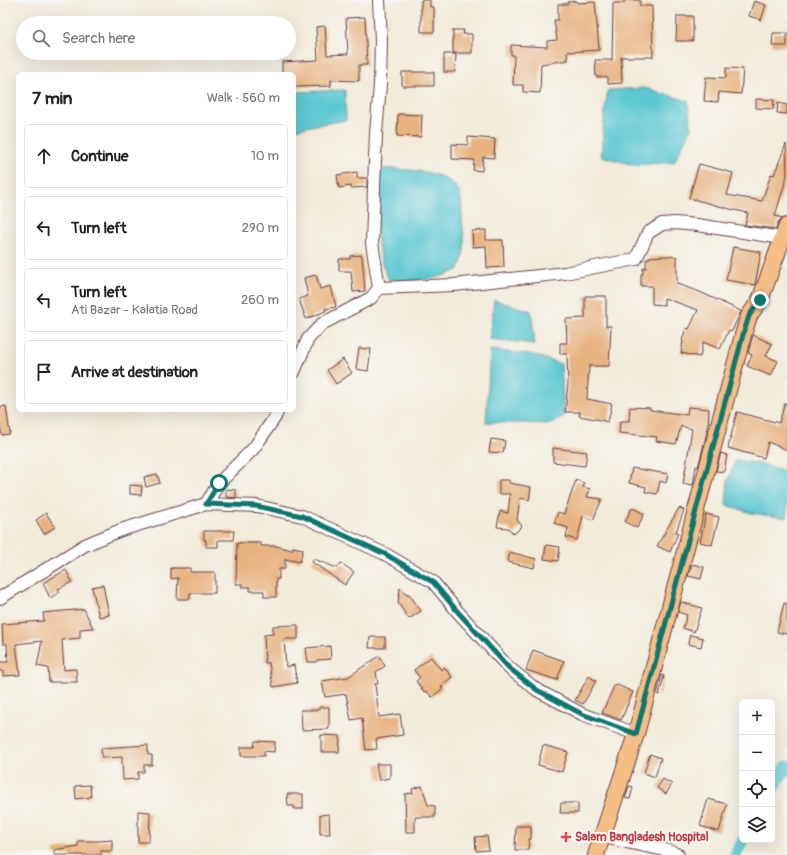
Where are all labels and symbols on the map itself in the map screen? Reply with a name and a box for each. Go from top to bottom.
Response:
route end [751,291,769,309]
route start [210,474,228,492]
place label: Salam Bangladesh Hospital [575,830,709,845]
marker: Salam Bangladesh Hospital [560,831,572,843]

